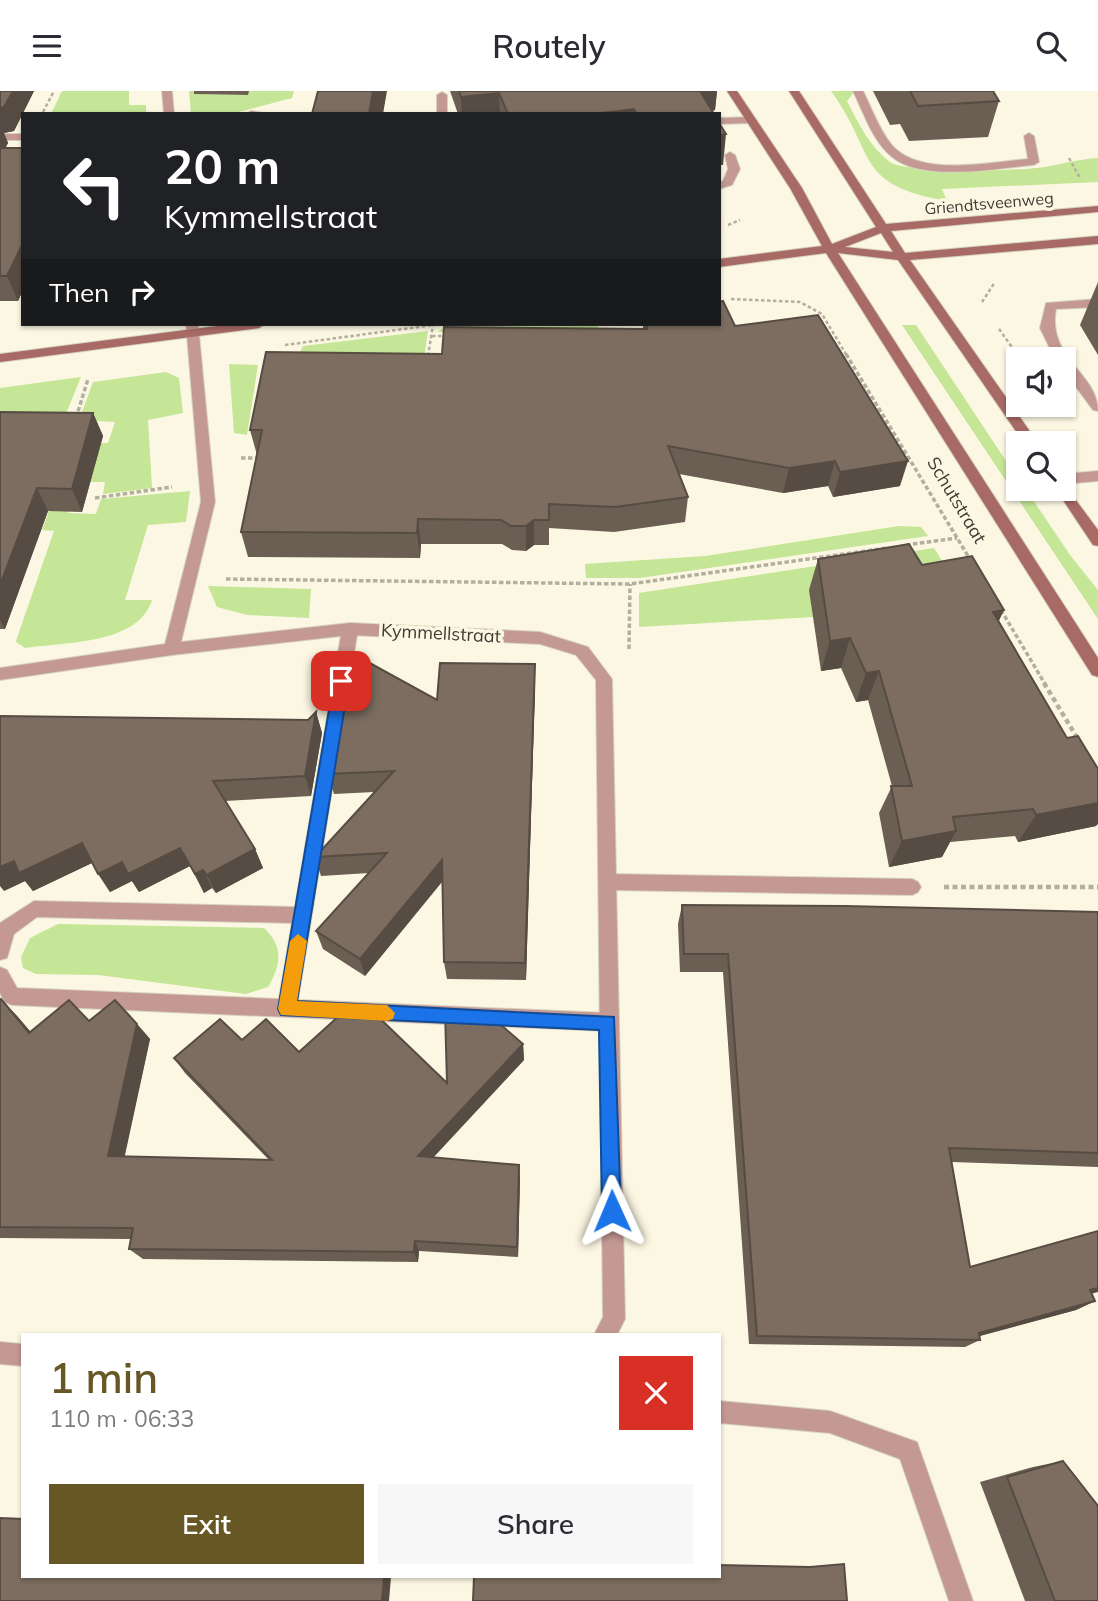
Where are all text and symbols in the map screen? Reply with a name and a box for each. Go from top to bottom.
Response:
text: Routely [492,26,606,66]
icon: menu [28,27,66,65]
icon: search [1032,27,1070,65]
text: 20 m [164,135,280,196]
icon: left [49,140,140,231]
street label: Griendtsveenweg [924,187,1054,219]
text: Kymmellstraat [164,196,377,236]
icon: right [123,273,161,311]
text: Then [49,276,109,309]
map controls [1006,347,1076,501]
button: sound [1006,347,1076,417]
button: search [1006,431,1076,501]
street label: Schutstraat [922,453,992,547]
street label: Kymmellstraat [381,618,501,648]
pin [311,651,371,711]
icon: arrive [322,662,360,700]
position arrow [575,1174,649,1248]
text: 1 min [49,1351,158,1404]
button: close [619,1356,693,1430]
text: 110 m · 06:33 [49,1404,194,1433]
button: Exit [49,1484,364,1564]
button: Share [378,1484,693,1564]

